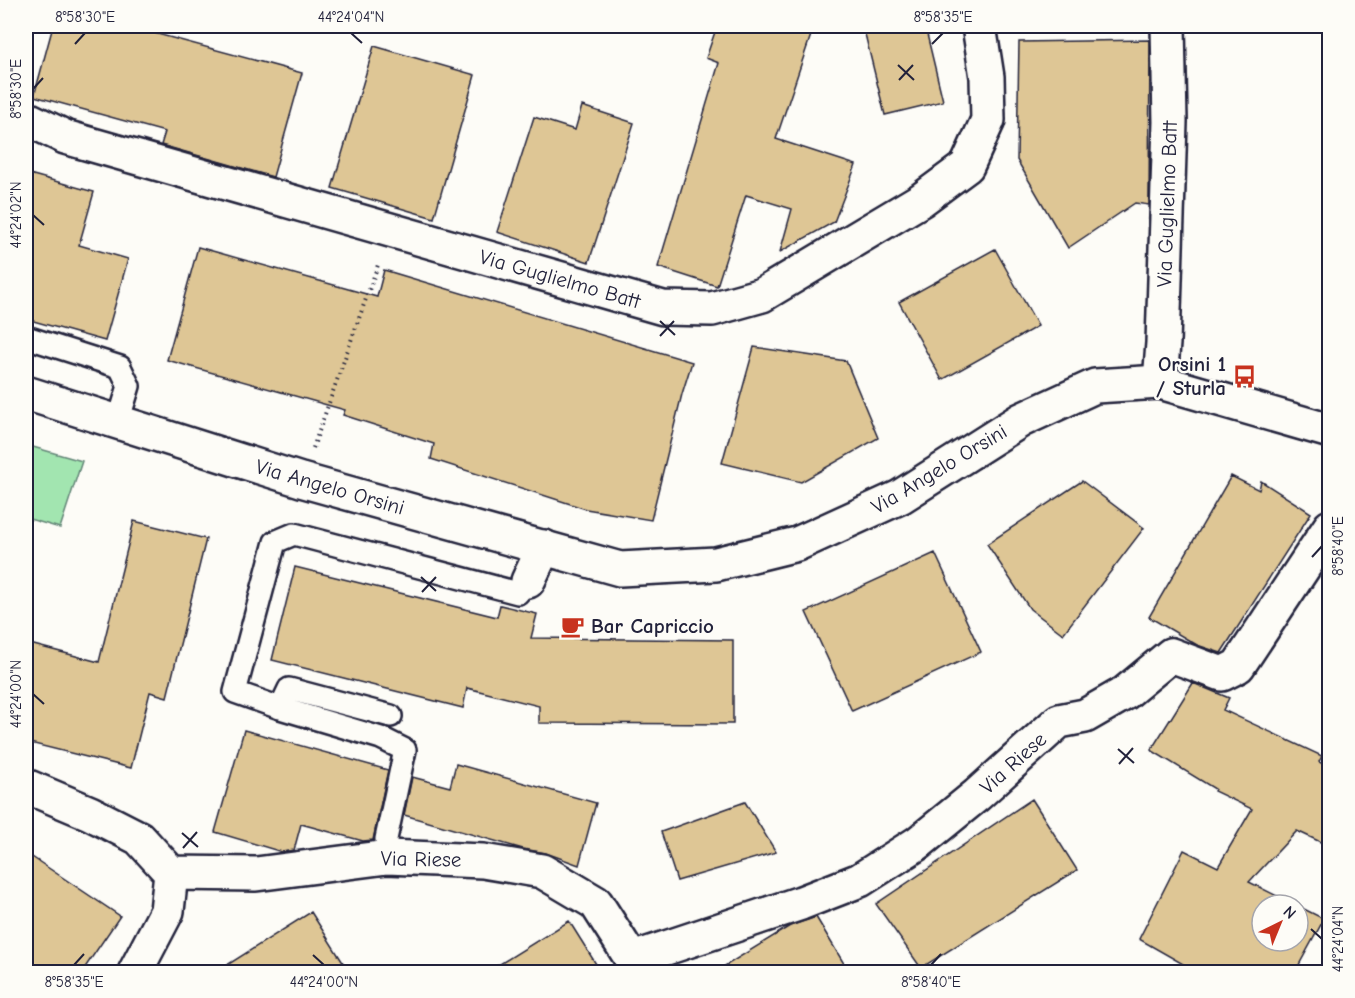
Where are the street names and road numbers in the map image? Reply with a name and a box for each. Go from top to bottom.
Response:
street label: Via Guglielmo Batt [1152,119,1182,288]
street label: Via Guglielmo Batt [477,245,644,314]
street label: Via Angelo Orsini [867,419,1011,519]
street label: Via Angelo Orsini [253,454,407,520]
street label: Via Riese [975,727,1051,799]
street label: Via Riese [380,846,462,872]

